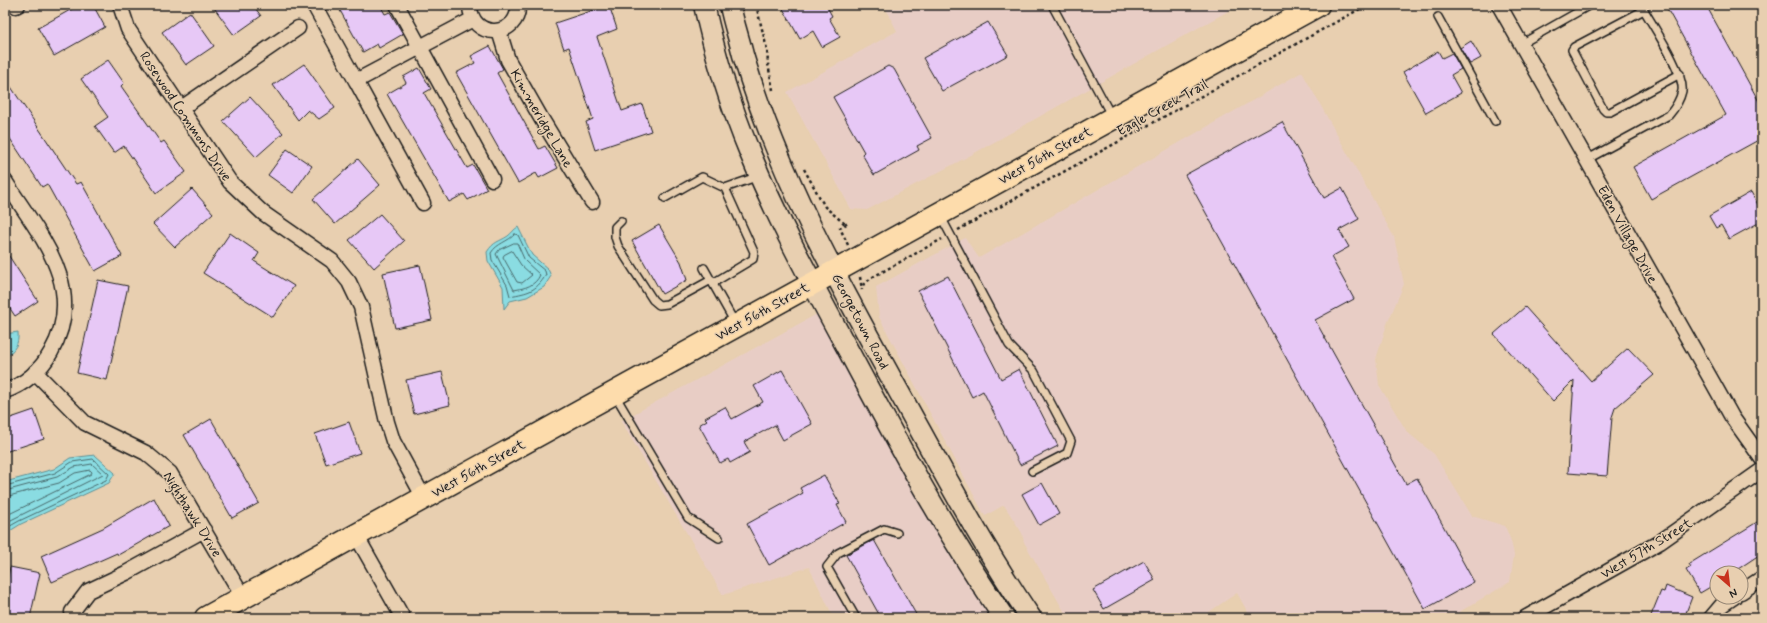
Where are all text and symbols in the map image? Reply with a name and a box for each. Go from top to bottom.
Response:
street label: Rosewood Commons Drive [135,48,235,185]
street label: Kimmeridge Lane [505,66,577,172]
street label: Eagle Creek Trail [1114,75,1211,140]
street label: West 56th Street [996,122,1096,189]
street label: Eden Village Drive [1592,182,1662,287]
street label: Georgetown Road [826,270,893,373]
street label: West 56th Street [713,278,813,345]
street label: West 56th Street [429,435,529,502]
street label: Nighthawk Drive [157,468,226,562]
street label: West 57th Street [1597,514,1696,583]
north arrow [1709,565,1749,605]
text: N [1727,585,1740,601]

